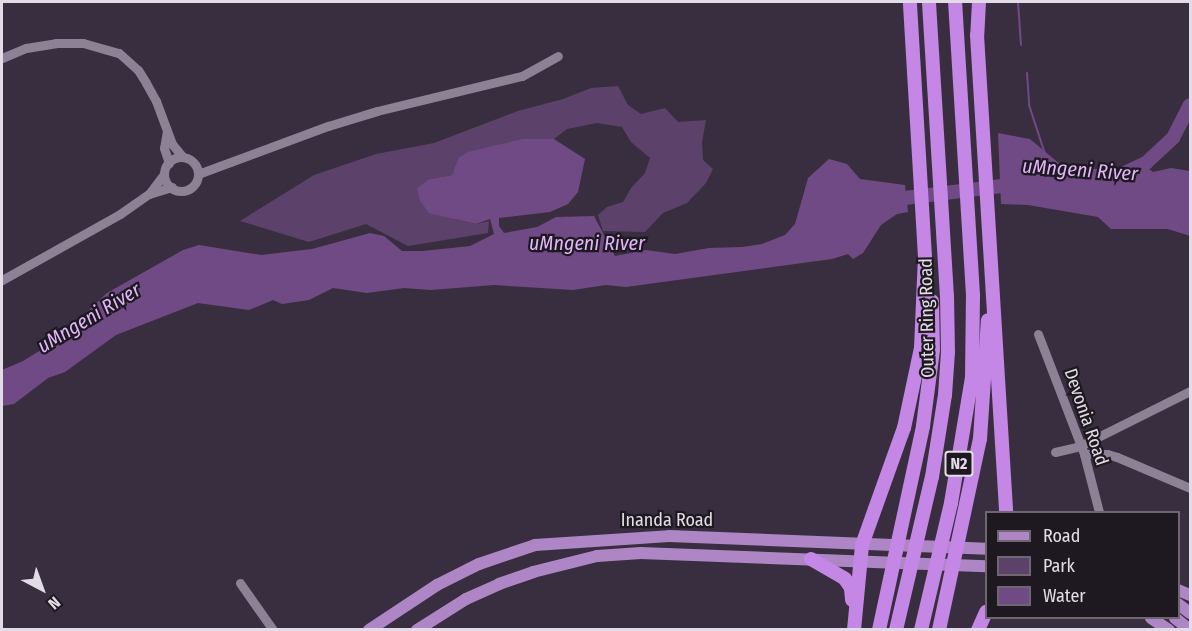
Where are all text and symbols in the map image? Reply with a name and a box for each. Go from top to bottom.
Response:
water label: uMngeni River [1021,154,1139,186]
water label: uMngeni River [529,231,645,255]
street label: Outer Ring Road [915,258,939,378]
water label: uMngeni River [33,278,145,358]
street label: Devonia Road [1059,366,1113,468]
road number: N2 [944,451,974,477]
street label: Inanda Road [621,509,713,531]
legend [985,511,1180,619]
text: Road [1043,525,1080,547]
text: Park [1043,555,1075,577]
north arrow [12,559,72,619]
text: Water [1043,585,1086,607]
text: N [44,593,64,613]

